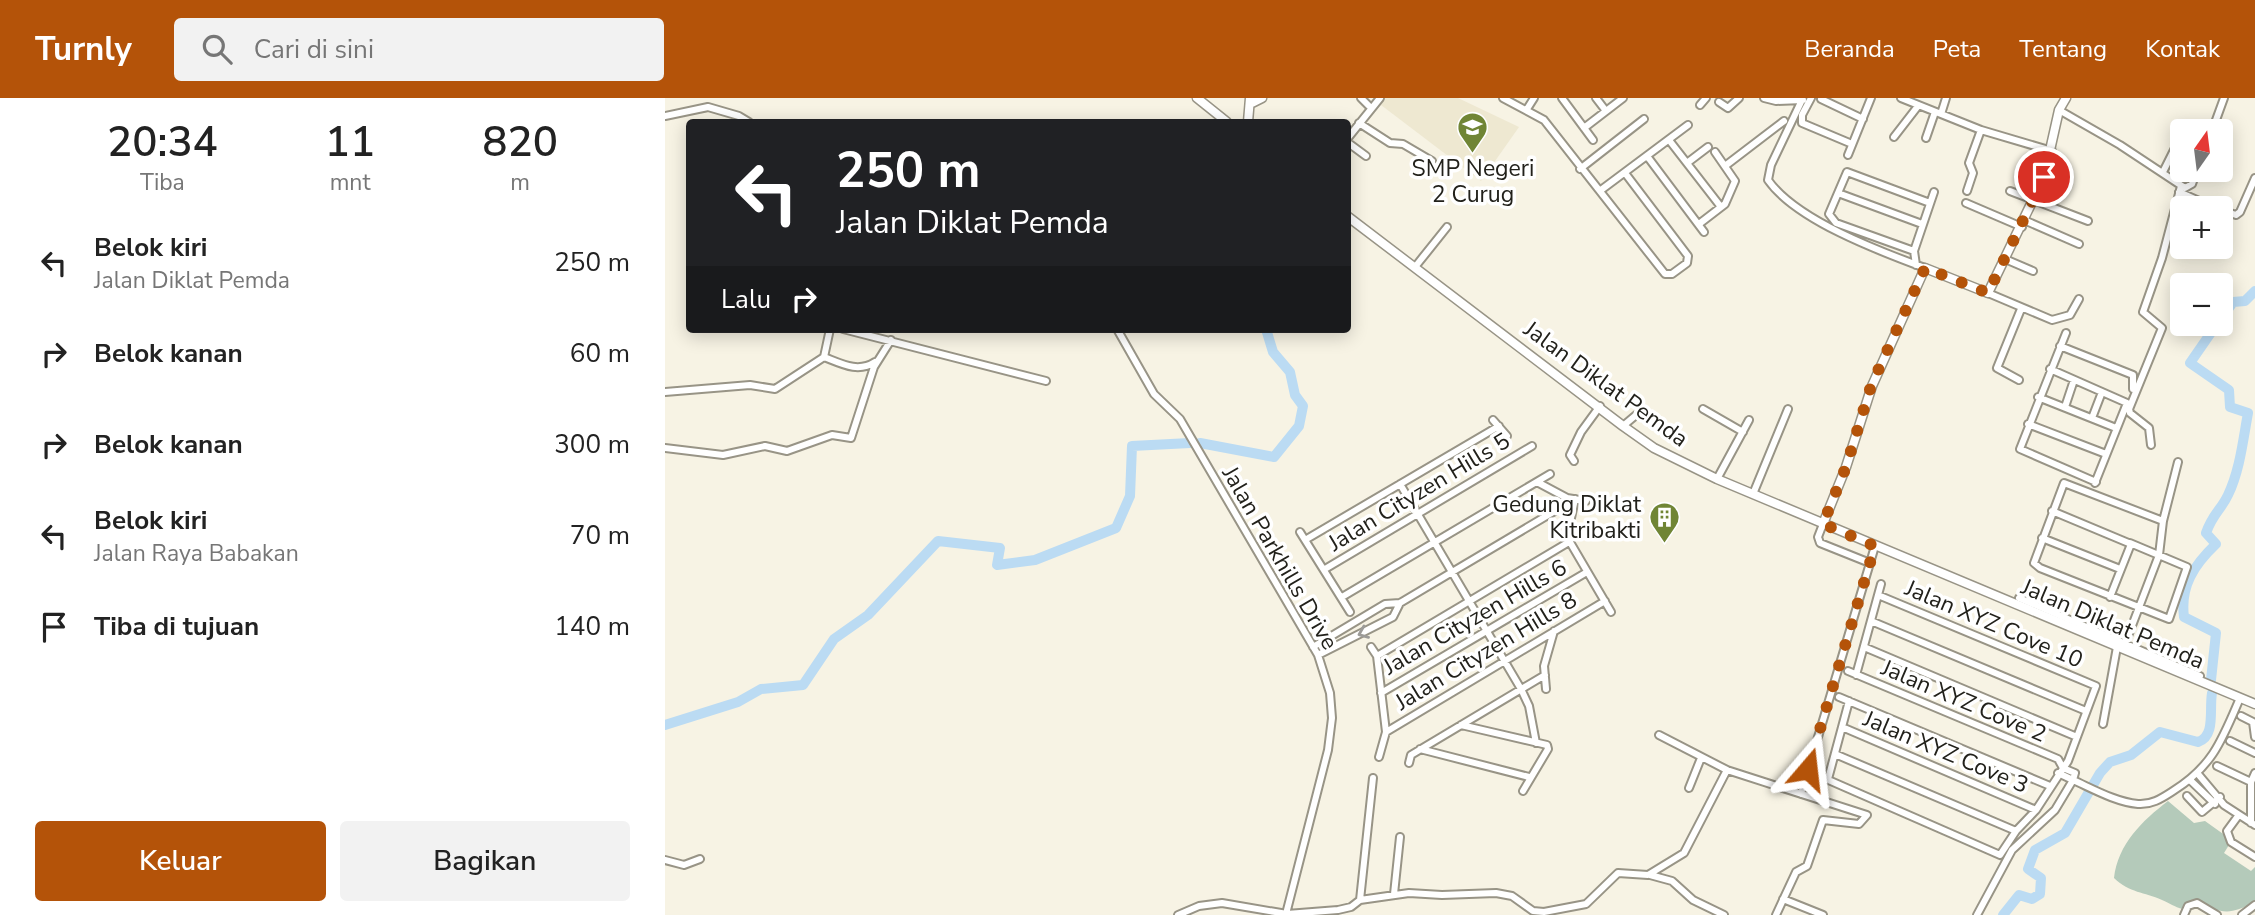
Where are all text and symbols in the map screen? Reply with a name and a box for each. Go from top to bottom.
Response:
search box [174,18,664,81]
text: Turnly [35,27,132,72]
icon: search [198,30,236,68]
text: Cari di sini [254,32,374,67]
text: Beranda [1804,33,1895,65]
text: Peta [1933,33,1981,65]
text: Tentang [2019,33,2107,65]
text: Kontak [2145,33,2220,65]
school or university icon: SMP Negeri 2 Curug [1456,110,1490,154]
text: 20:34 [107,114,218,171]
text: 11 [325,114,375,171]
text: 820 [482,114,558,171]
north arrow [2170,119,2233,182]
map controls [2170,119,2233,336]
text: 250 m [836,137,980,204]
icon: left [721,147,812,238]
pin [2014,147,2074,207]
place label: SMP Negeri 2 Curug [1412,153,1534,210]
icon: arrive [2025,158,2063,196]
text: Tiba [140,167,185,198]
text: mnt [330,167,370,198]
text: m [510,167,530,198]
button: + [2170,196,2233,259]
text: Jalan Diklat Pemda [836,201,1109,244]
text: Belok kiri [94,230,207,265]
icon: left [35,244,73,282]
text: 250 m [554,245,630,280]
text: Jalan Diklat Pemda [94,265,290,296]
button: − [2170,273,2233,336]
icon: right [785,280,823,318]
text: Lalu [721,282,771,317]
street label: Jalan Diklat Pemda [1517,313,1694,454]
icon: right [35,335,73,373]
text: Belok kanan [94,336,243,371]
text: 60 m [570,336,630,371]
street label: Jalan Cityzen Hills 5 [1321,425,1516,559]
icon: right [35,426,73,464]
text: Belok kanan [94,427,243,462]
text: 300 m [554,427,630,462]
street label: Jalan Parkhills Drive [1214,460,1345,655]
place label: Gedung Diklat Kitribakti [1492,489,1642,546]
building icon: Gedung Diklat Kitribakti [1647,500,1681,544]
text: Belok kiri [94,503,207,538]
icon: left [35,517,73,555]
text: 70 m [570,518,630,553]
text: Jalan Raya Babakan [94,538,299,569]
street label: Jalan Cityzen Hills 6 [1377,552,1572,683]
street label: Jalan Diklat Pemda [2016,571,2209,677]
street label: Jalan XYZ Cove 10 [1899,572,2088,675]
street label: Jalan Cityzen Hills 8 [1388,584,1583,718]
icon: arrive [35,608,73,646]
text: Tiba di tujuan [94,609,259,644]
text: 140 m [554,609,630,644]
one-way arrow [1358,625,1370,639]
street label: Jalan XYZ Cove 2 [1876,652,2051,750]
street label: Jalan XYZ Cove 3 [1858,703,2033,801]
position arrow [1771,732,1845,806]
button: Keluar [35,821,326,901]
button: Bagikan [340,821,630,901]

